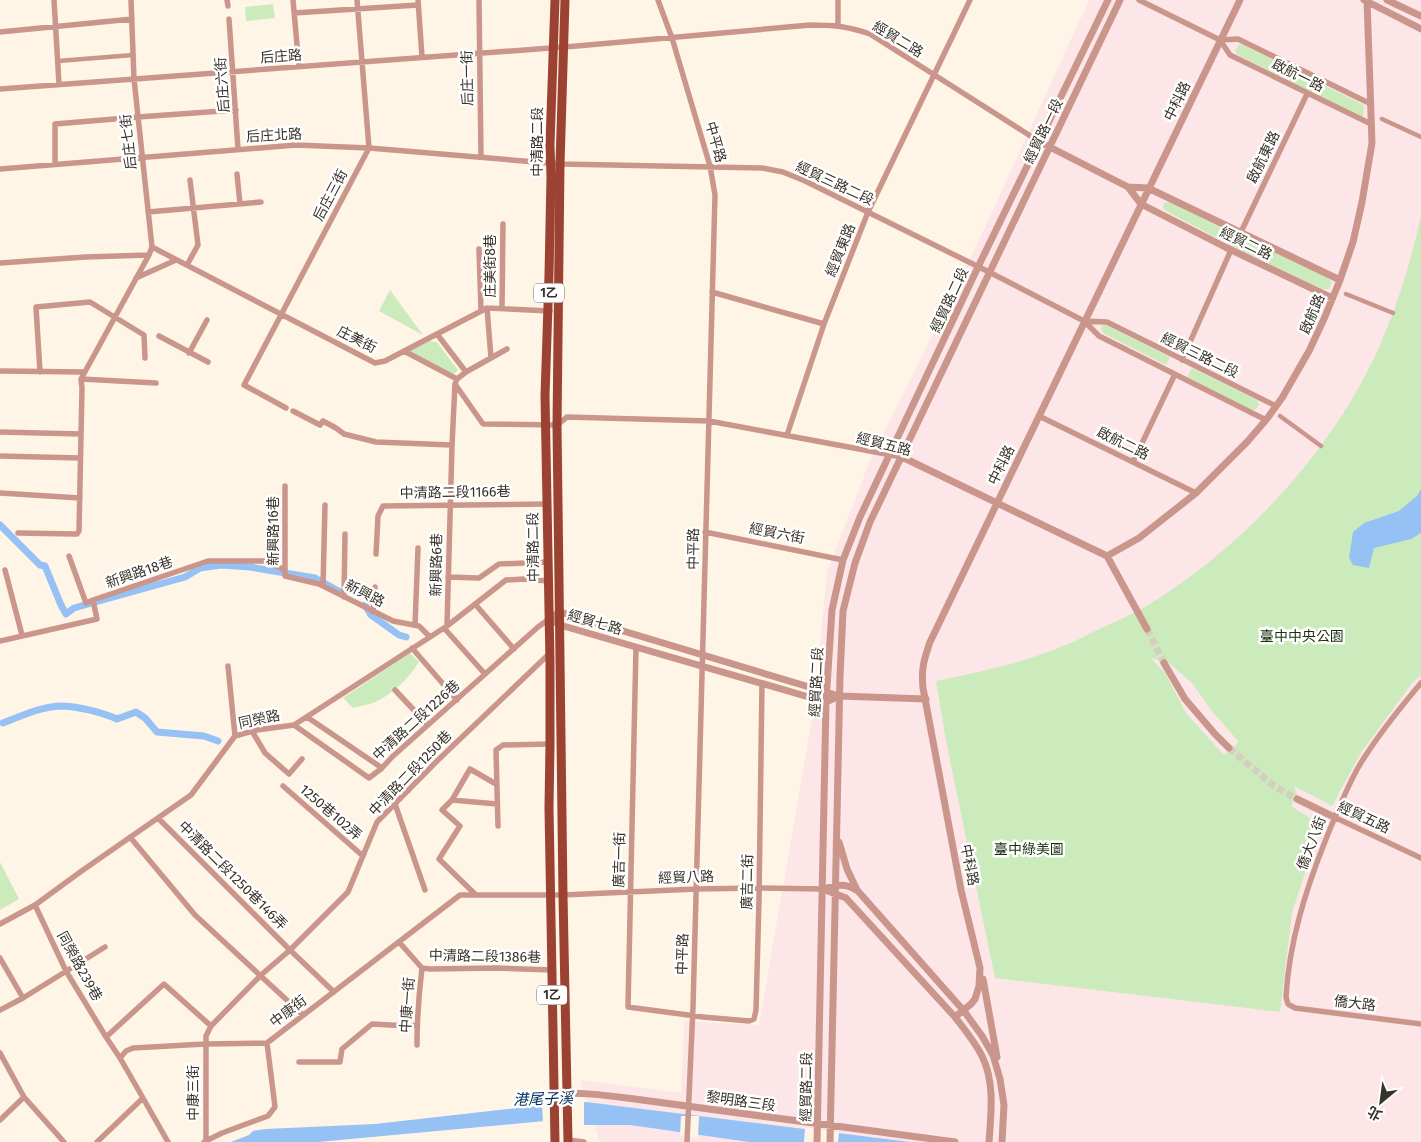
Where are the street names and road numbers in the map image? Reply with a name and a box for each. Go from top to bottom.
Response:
street label: 經貿二路 [869,18,926,61]
street label: 后庄路 [259,47,303,66]
street label: 后庄一街 [459,50,476,106]
street label: 后庄六街 [212,56,233,113]
street label: 啟航一路 [1269,56,1327,95]
street label: 中科路 [1161,79,1194,124]
street label: 經貿路一段 [1020,96,1066,166]
street label: 中清路二段 [529,107,546,177]
street label: 后庄七街 [117,113,140,171]
street label: 中平路 [702,120,729,165]
street label: 后庄北路 [246,126,302,145]
street label: 啟航東路 [1244,128,1283,186]
street label: 經貿三路二段 [793,158,876,209]
street label: 后庄三街 [310,167,351,224]
street label: 經貿東路 [822,221,859,279]
street label: 經貿二路 [1217,224,1275,263]
street label: 庄美街8巷 [482,234,499,298]
street label: 經貿路二段 [927,265,972,336]
road number: 1乙 [534,284,564,302]
street label: 啟航路 [1296,292,1328,337]
street label: 庄美街 [334,322,379,357]
street label: 經貿三路二段 [1158,329,1241,382]
street label: 啟航二路 [1094,424,1152,463]
street label: 經貿五路 [855,429,913,460]
street label: 中科路 [985,443,1018,488]
street label: 中清路二段1166巷 [399,483,511,502]
street label: 新興路16巷 [265,496,282,566]
street label: 中清路二段 [524,512,543,582]
street label: 經貿六街 [748,520,806,547]
street label: 中平路 [685,528,702,570]
street label: 新興路6巷 [427,533,446,597]
street label: 新興路18巷 [103,553,175,592]
street label: 新興路 [342,576,387,611]
street label: 經貿七路 [566,607,624,638]
street label: 經貿路二段 [806,647,827,717]
street label: 中清路二段1226巷 [369,677,463,764]
street label: 同榮路 [237,707,281,732]
street label: 中清路二段1250巷 [365,727,455,819]
street label: 1250巷102弄 [296,781,365,844]
street label: 經貿五路 [1335,798,1393,837]
street label: 僑大八街 [1293,814,1329,872]
street label: 中清路二段1250巷146弄 [175,817,291,933]
street label: 廣吉一街 [611,832,628,888]
street label: 中科路 [957,843,982,887]
street label: 廣吉二街 [739,854,756,910]
street label: 經貿八路 [658,868,714,887]
street label: 同榮路239巷 [53,928,106,1004]
street label: 中平路 [673,933,692,975]
street label: 中清路二段1386巷 [429,947,541,966]
street label: 中康一街 [397,977,418,1034]
road number: 1乙 [537,986,567,1004]
street label: 中康街 [266,992,310,1031]
street label: 僑大路 [1333,993,1377,1014]
street label: 經貿路二段 [797,1052,816,1122]
street label: 中康三街 [185,1065,202,1121]
street label: 黎明路三段 [705,1088,777,1115]

